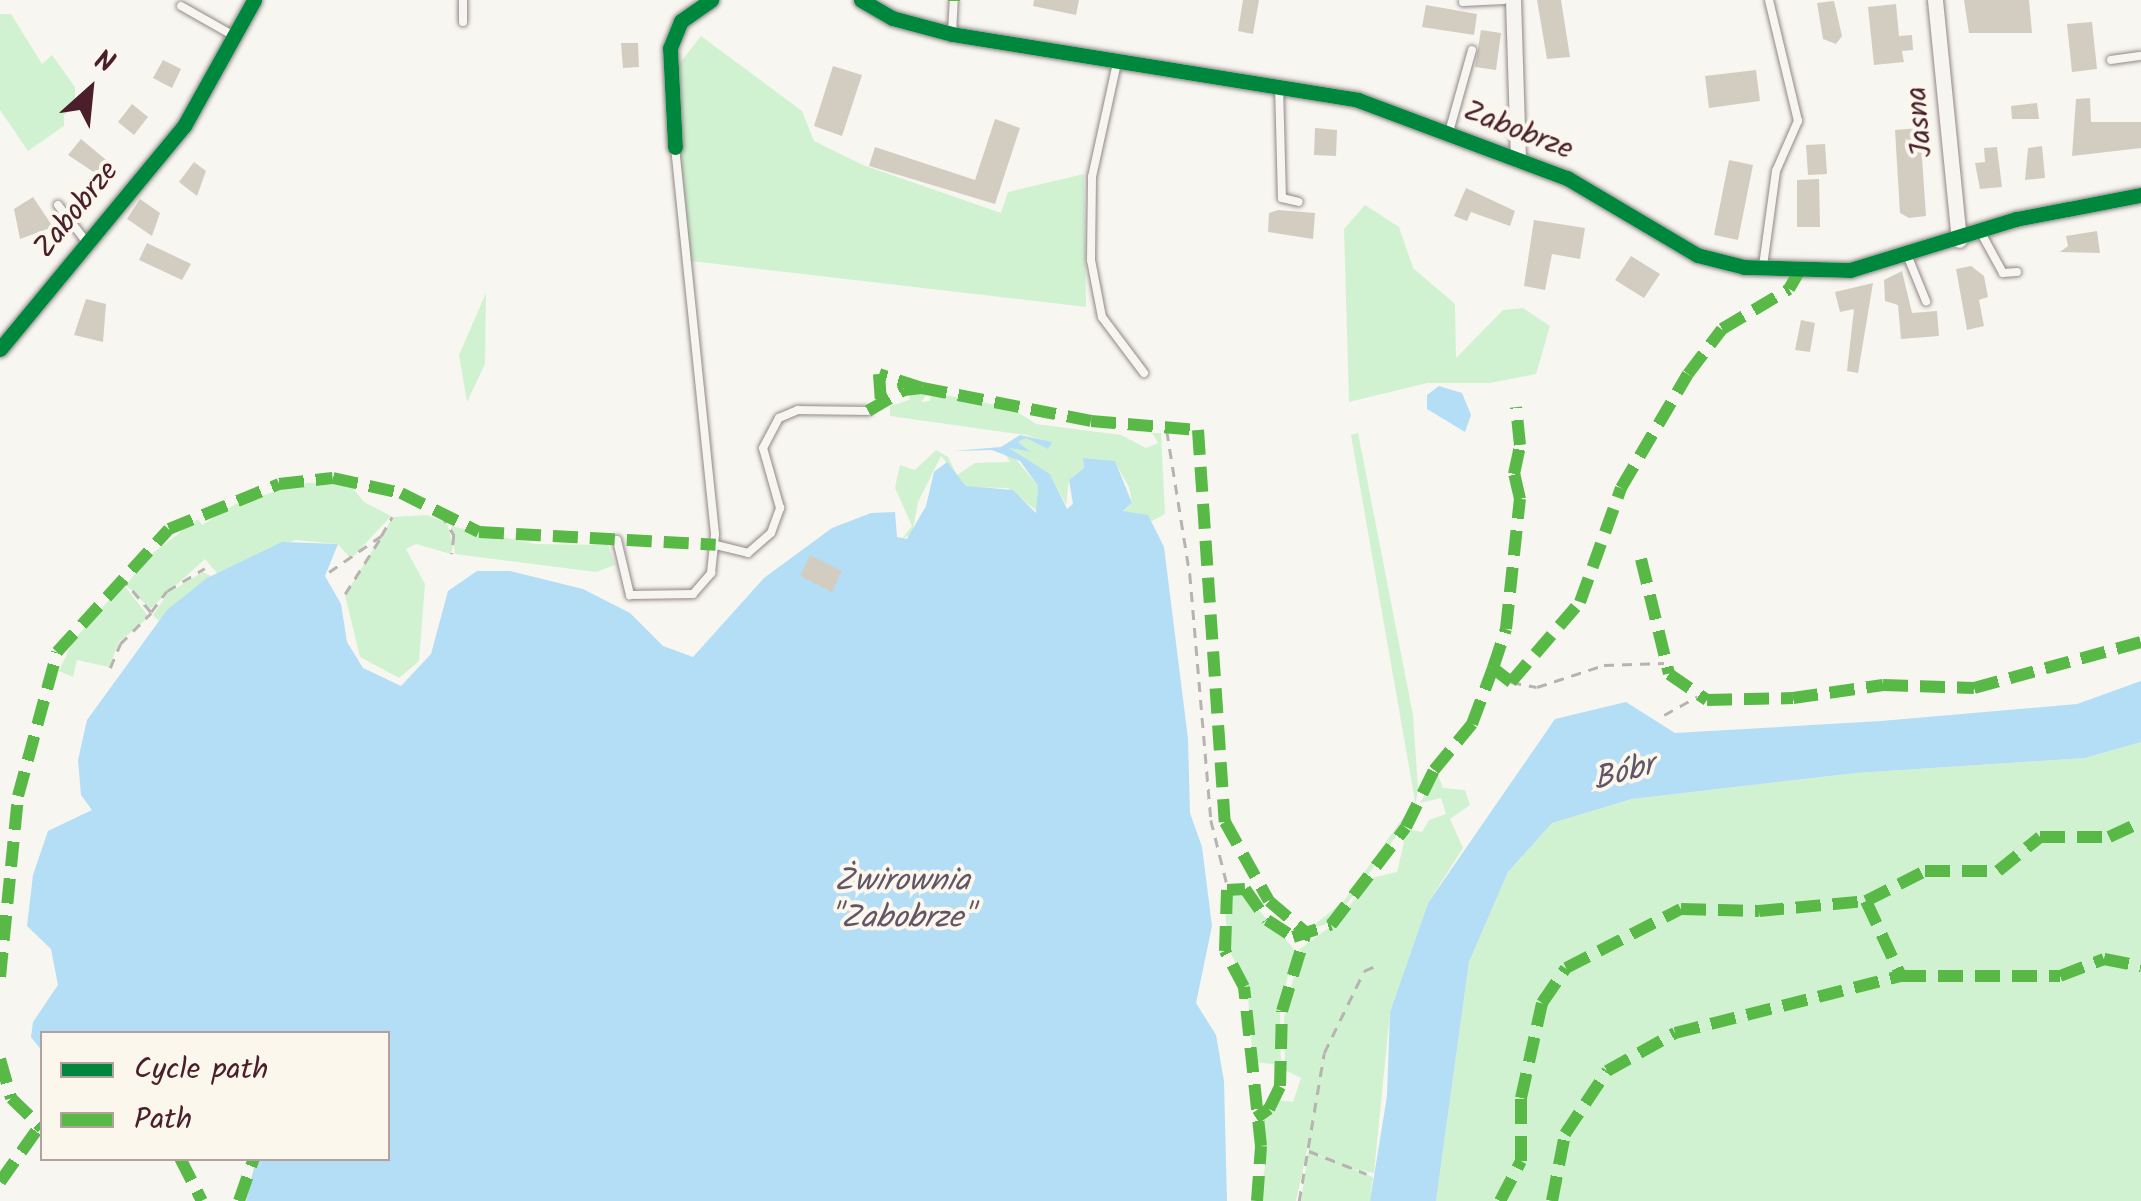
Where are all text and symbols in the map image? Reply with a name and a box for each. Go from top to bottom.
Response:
text: N [86,39,122,87]
north arrow [40,40,140,140]
street label: Jasna [1899,85,1941,159]
street label: Zabobrze [1458,94,1578,168]
street label: Zabobrze [27,154,127,266]
water label: Bóbr [1589,747,1659,801]
water label: Żwirownia "Zabobrze" [830,864,974,939]
legend [40,1031,390,1161]
text: Cycle path [134,1046,268,1094]
text: Path [134,1096,192,1144]

